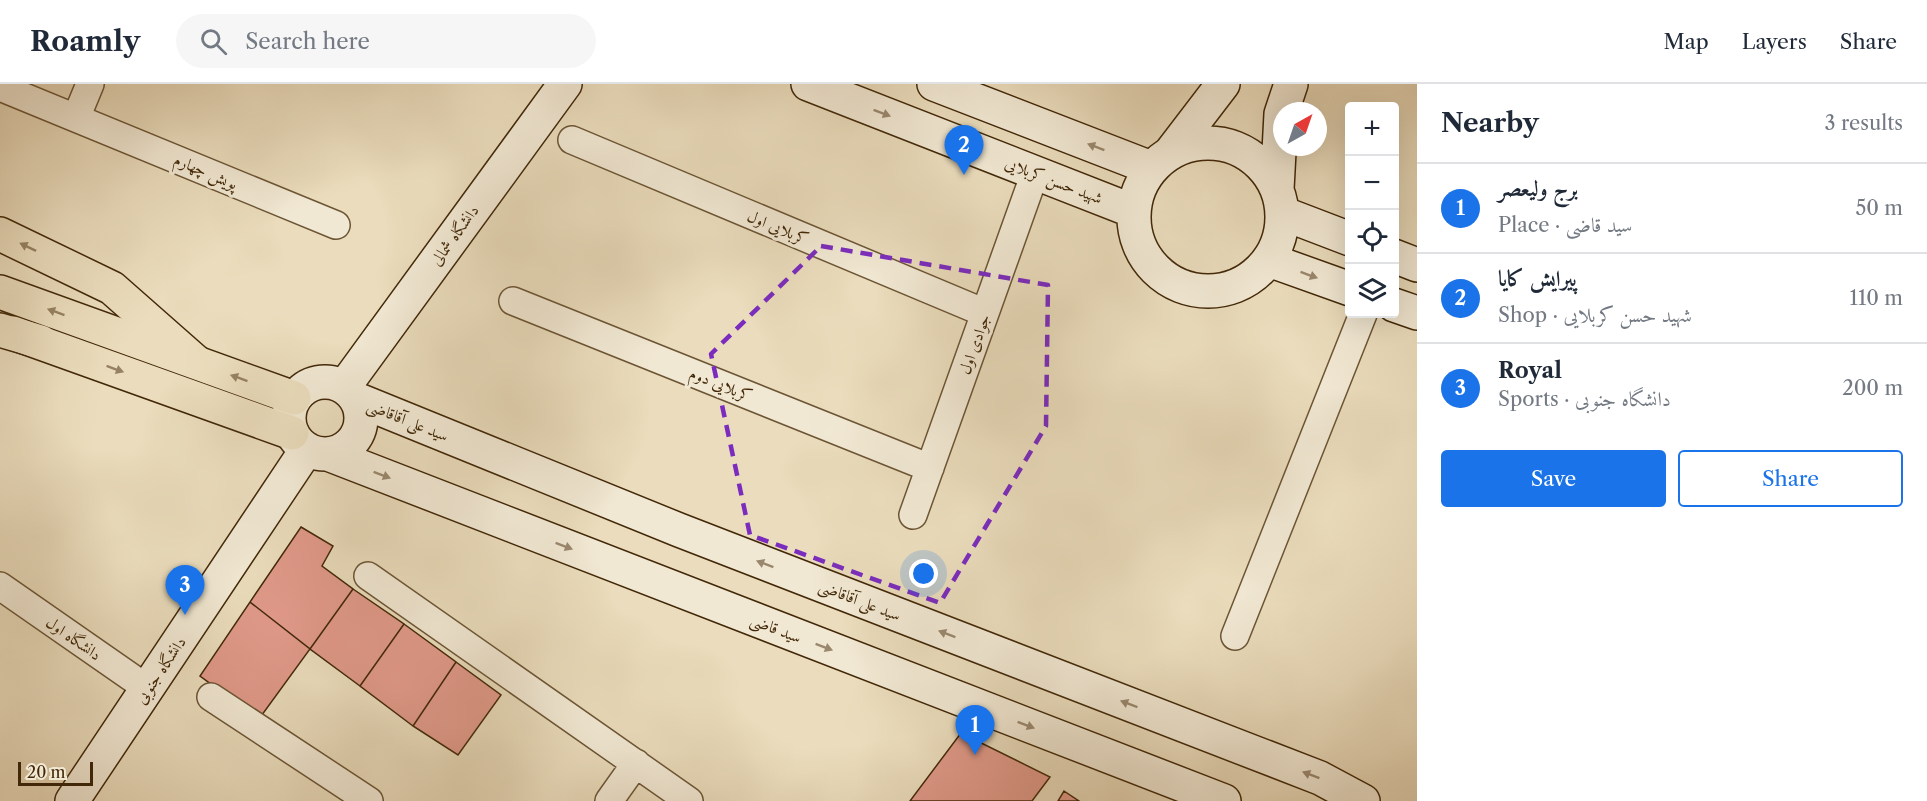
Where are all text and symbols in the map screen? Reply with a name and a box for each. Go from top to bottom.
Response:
search box [176,14,596,68]
text: Roamly [30,24,140,58]
icon: search [197,25,230,58]
text: Search here [245,28,370,55]
text: Map [1664,29,1709,54]
text: Layers [1742,29,1807,54]
text: Share [1840,29,1897,54]
north arrow [1273,102,1327,156]
map controls [1345,102,1399,318]
button: + [1345,102,1399,156]
text: Nearby [1441,107,1539,139]
one-way arrow [873,109,891,118]
text: 3 results [1825,111,1903,135]
pin: 2 [944,126,984,175]
one-way arrow [1087,141,1105,151]
street label: پویش چهارم [169,149,242,198]
street label: شهید حسن کربلایی [1002,152,1106,210]
button: − [1345,156,1399,210]
text: برج ولیعصر [1498,175,1578,202]
text: 1 [1456,196,1465,220]
text: 50 m [1856,196,1903,220]
street label: دانشگاه شمالی [425,201,483,269]
street label: کربلایی اول [744,205,812,250]
button: locate [1345,210,1399,264]
text: Place · سید قاضی [1498,213,1632,237]
one-way arrow [19,243,36,252]
button: layers [1345,264,1399,318]
text: پیرایش کایا [1498,265,1577,292]
one-way arrow [1300,270,1318,280]
text: 2 [1455,286,1466,310]
text: 110 m [1850,286,1903,310]
text: Shop · شهید حسن کربلایی [1498,303,1692,327]
one-way arrow [47,306,65,316]
street label: جوادی اول [954,311,995,377]
text: Royal [1498,357,1562,384]
street label: کربلایی دوم [685,362,755,410]
one-way arrow [106,364,124,374]
one-way arrow [230,372,248,382]
text: 3 [1455,376,1466,400]
text: 200 m [1842,376,1903,400]
text: Sports · دانشگاه جنوبی [1498,387,1671,411]
street label: سید علی آقاقاضی [363,395,452,447]
button: Save [1441,450,1666,507]
button: Share [1678,450,1903,507]
one-way arrow [374,470,392,480]
one-way arrow [555,542,573,551]
one-way arrow [756,559,774,569]
your location [909,559,938,588]
pin: 3 [166,566,204,615]
street label: سید علی آقاقاضی [815,575,904,627]
street label: سید قاضی [747,609,805,649]
street label: دانشگاه اول [42,612,106,664]
one-way arrow [938,629,956,638]
street label: دانشگاه جنوبی [130,633,191,708]
one-way arrow [815,643,833,652]
one-way arrow [1120,699,1138,709]
pin: 1 [956,706,994,755]
one-way arrow [1017,720,1035,730]
scale bar [18,759,93,786]
text: 20 m [27,762,66,782]
one-way arrow [1302,770,1320,779]

